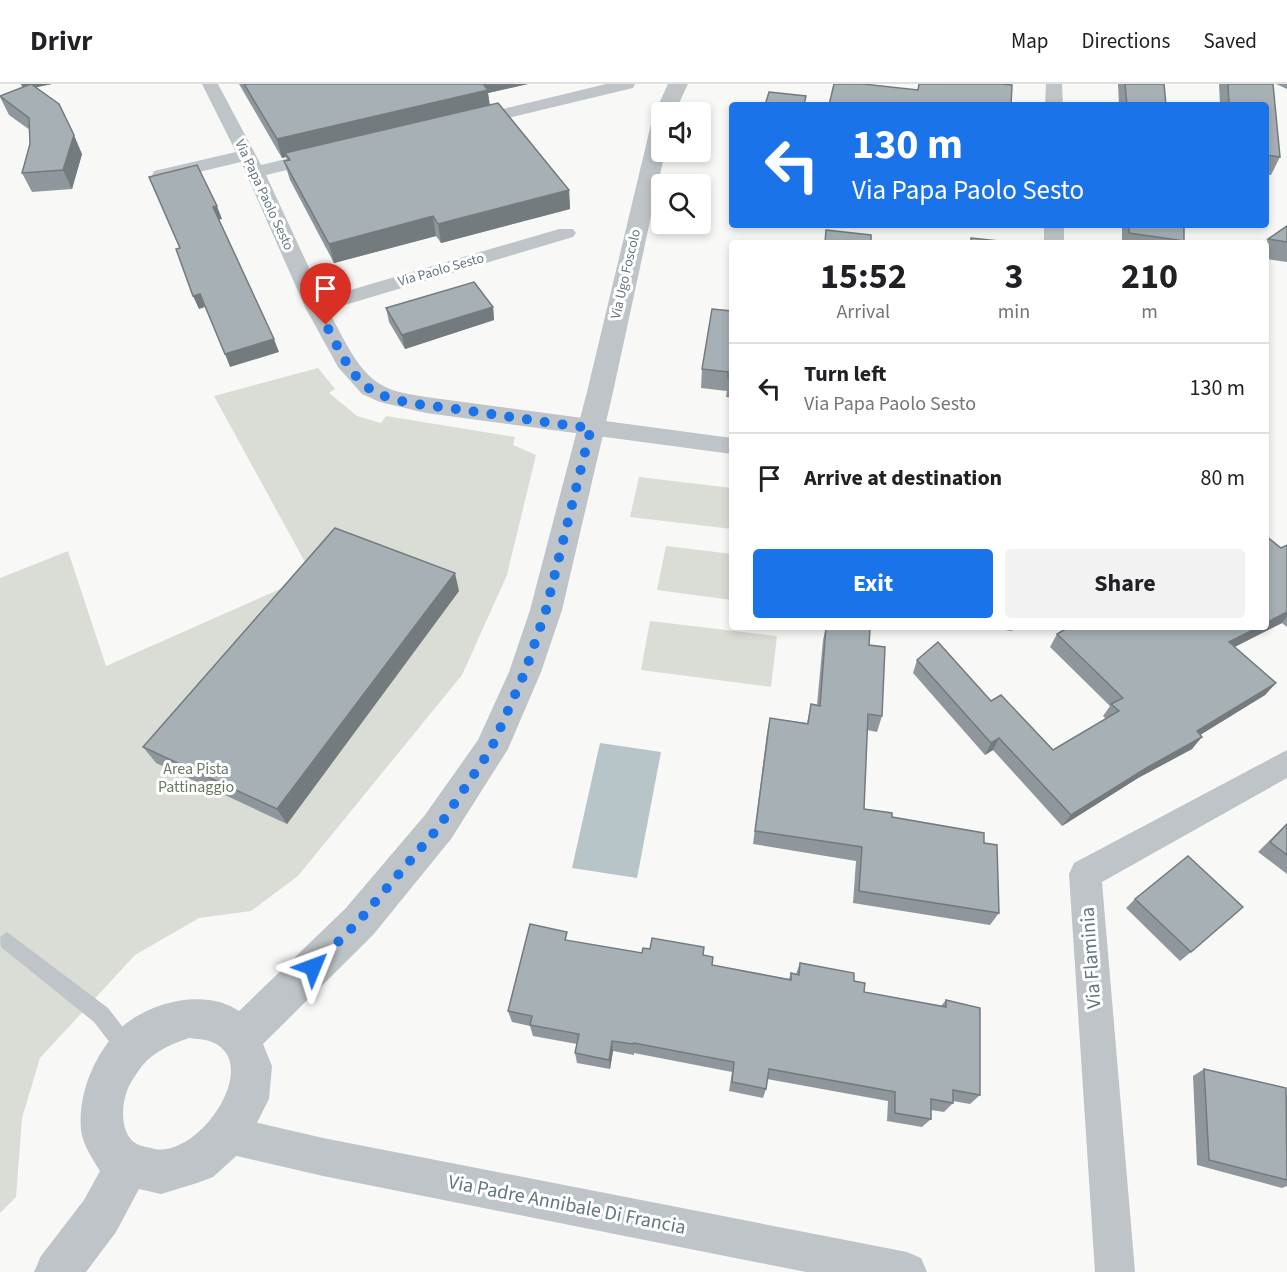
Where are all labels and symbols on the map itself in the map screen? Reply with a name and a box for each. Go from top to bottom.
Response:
street label: Via Papa Paolo Sesto [229,136,299,254]
street label: Via Ugo Foscolo [606,227,646,321]
street label: Via Paolo Sesto [396,248,486,292]
pin [300,263,351,325]
park label: Area Pista Pattinaggio [158,758,234,798]
street label: Via Flaminia [1073,906,1109,1010]
position arrow [281,935,345,999]
street label: Via Padre Annibale Di Francia [446,1168,688,1242]

